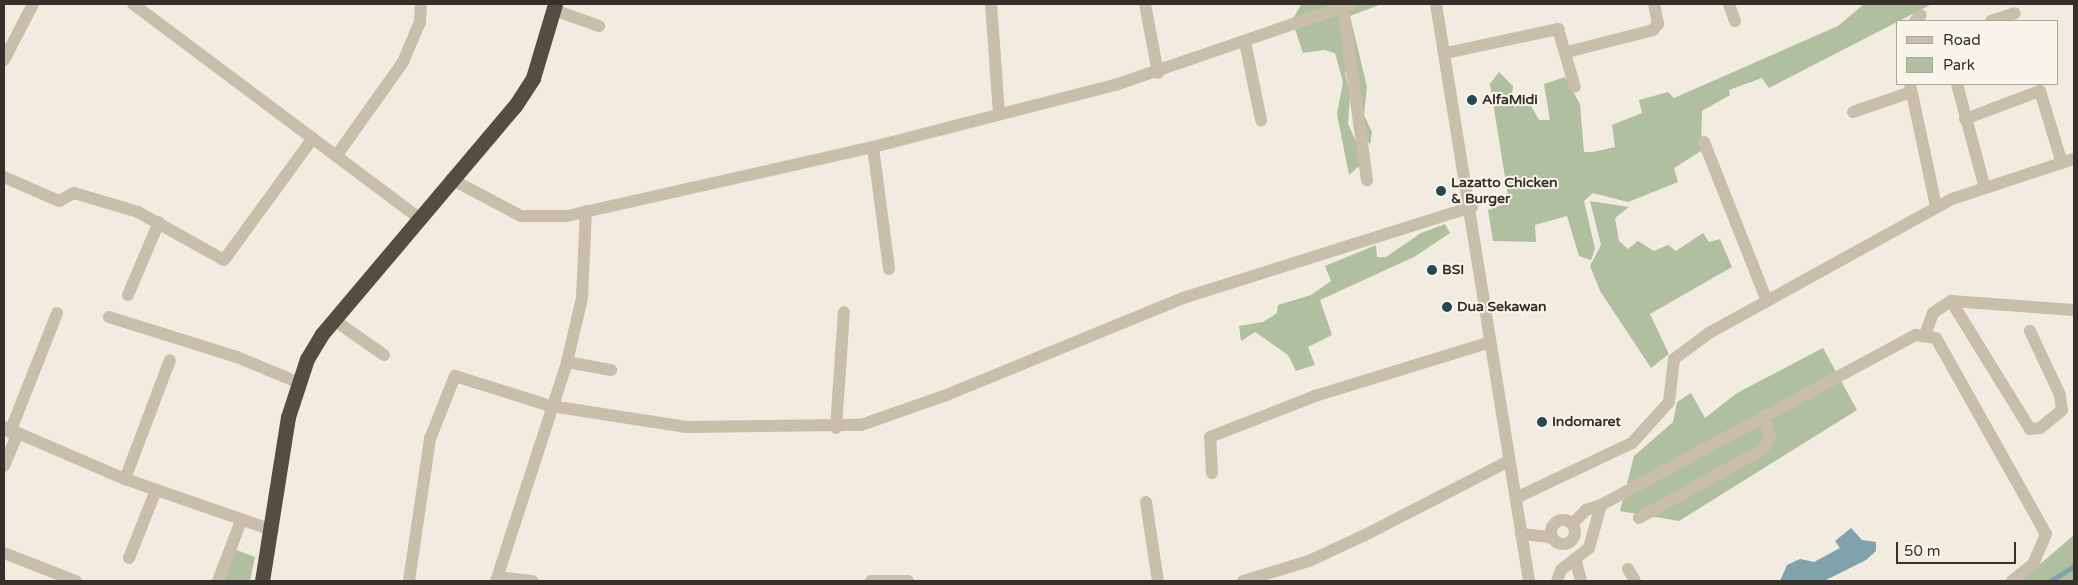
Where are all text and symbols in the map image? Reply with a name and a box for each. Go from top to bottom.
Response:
legend [1896,20,2058,85]
text: Road [1943,31,1981,49]
text: Park [1943,56,1975,74]
place label: AlfaMidi [1482,92,1538,108]
marker: AlfaMidi [1466,94,1478,106]
place label: Lazatto Chicken & Burger [1451,175,1558,208]
marker: Lazatto Chicken & Burger [1435,185,1447,197]
place label: BSI [1442,262,1464,278]
marker: BSI [1426,264,1438,276]
place label: Dua Sekawan [1457,299,1547,315]
marker: Dua Sekawan [1441,301,1453,313]
place label: Indomaret [1552,414,1621,430]
marker: Indomaret [1536,416,1548,428]
scale bar [1898,532,2018,564]
text: 50 m [1904,542,1941,560]

